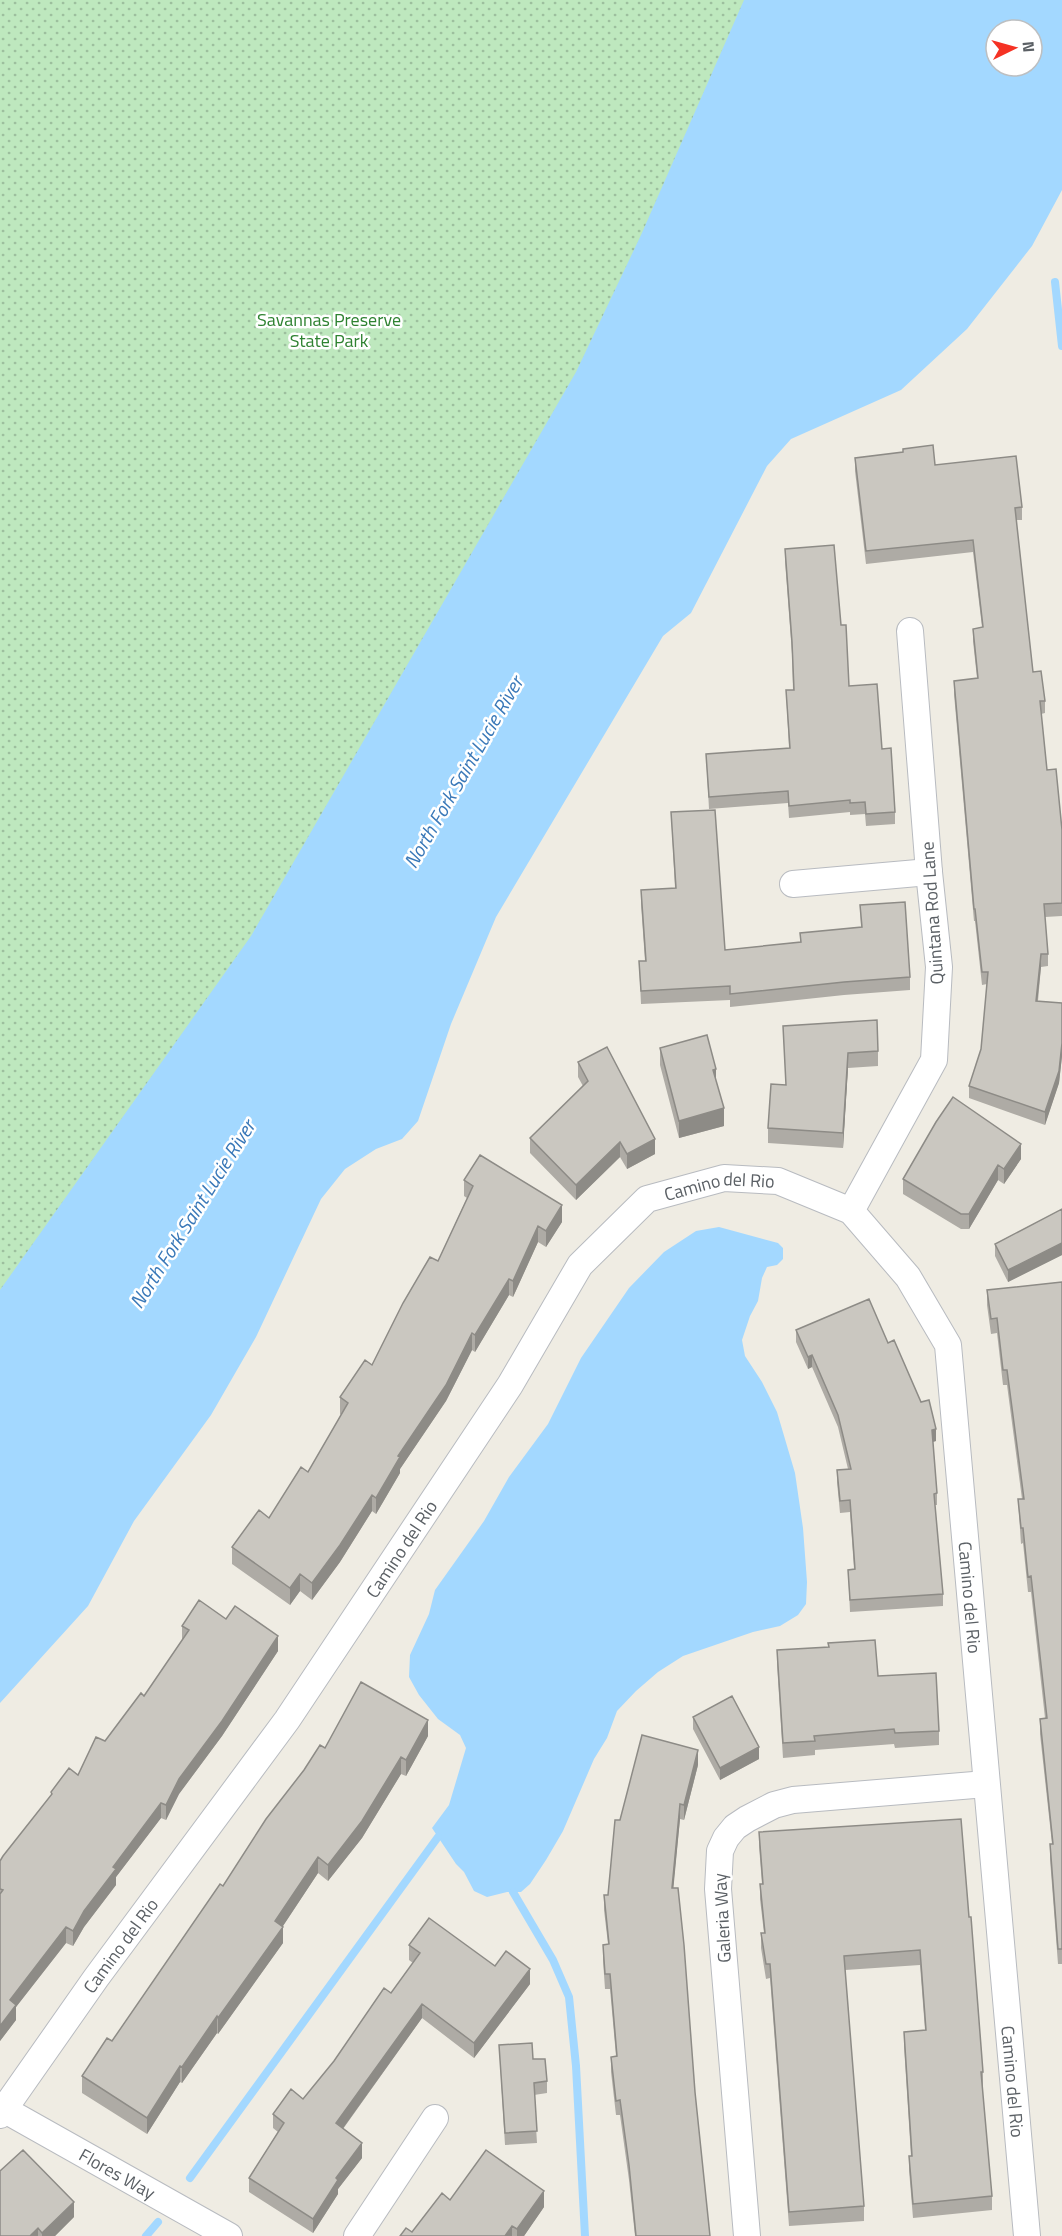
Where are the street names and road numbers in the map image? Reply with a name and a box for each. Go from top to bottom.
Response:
street label: Quintana Rod Lane [914,841,950,985]
street label: Camino del Rio [661,1164,775,1207]
street label: Camino del Rio [359,1495,443,1603]
street label: Camino del Rio [952,1540,989,1655]
street label: Galeria Way [706,1872,738,1964]
street label: Camino del Rio [76,1892,164,1998]
street label: Camino del Rio [995,2024,1032,2139]
street label: Flores Way [74,2141,161,2206]

